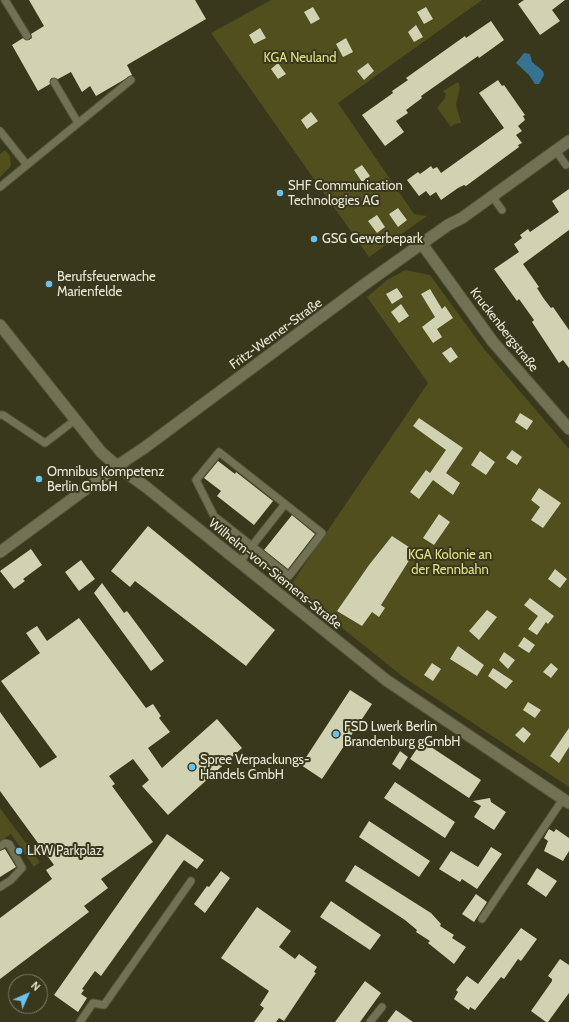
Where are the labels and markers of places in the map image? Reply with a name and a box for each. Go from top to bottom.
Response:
place label: SHF Communication Technologies AG [288,178,403,209]
marker: SHF Communication Technologies AG [275,188,285,198]
place label: GSG Gewerbepark [322,231,423,247]
marker: GSG Gewerbepark [309,234,319,244]
place label: Berufsfeuerwache Marienfelde [57,269,156,300]
marker: Berufsfeuerwache Marienfelde [44,279,54,289]
place label: Omnibus Kompetenz Berlin GmbH [47,464,164,495]
marker: Omnibus Kompetenz Berlin GmbH [34,474,44,484]
place label: FSD Lwerk Berlin Brandenburg gGmbH [344,719,460,750]
marker: FSD Lwerk Berlin Brandenburg gGmbH [331,729,341,739]
place label: Spree Verpackungs- Handels GmbH [200,752,309,783]
marker: Spree Verpackungs- Handels GmbH [187,762,197,772]
place label: LKW Parkplaz [27,843,102,859]
marker: LKW Parkplaz [14,846,24,856]

